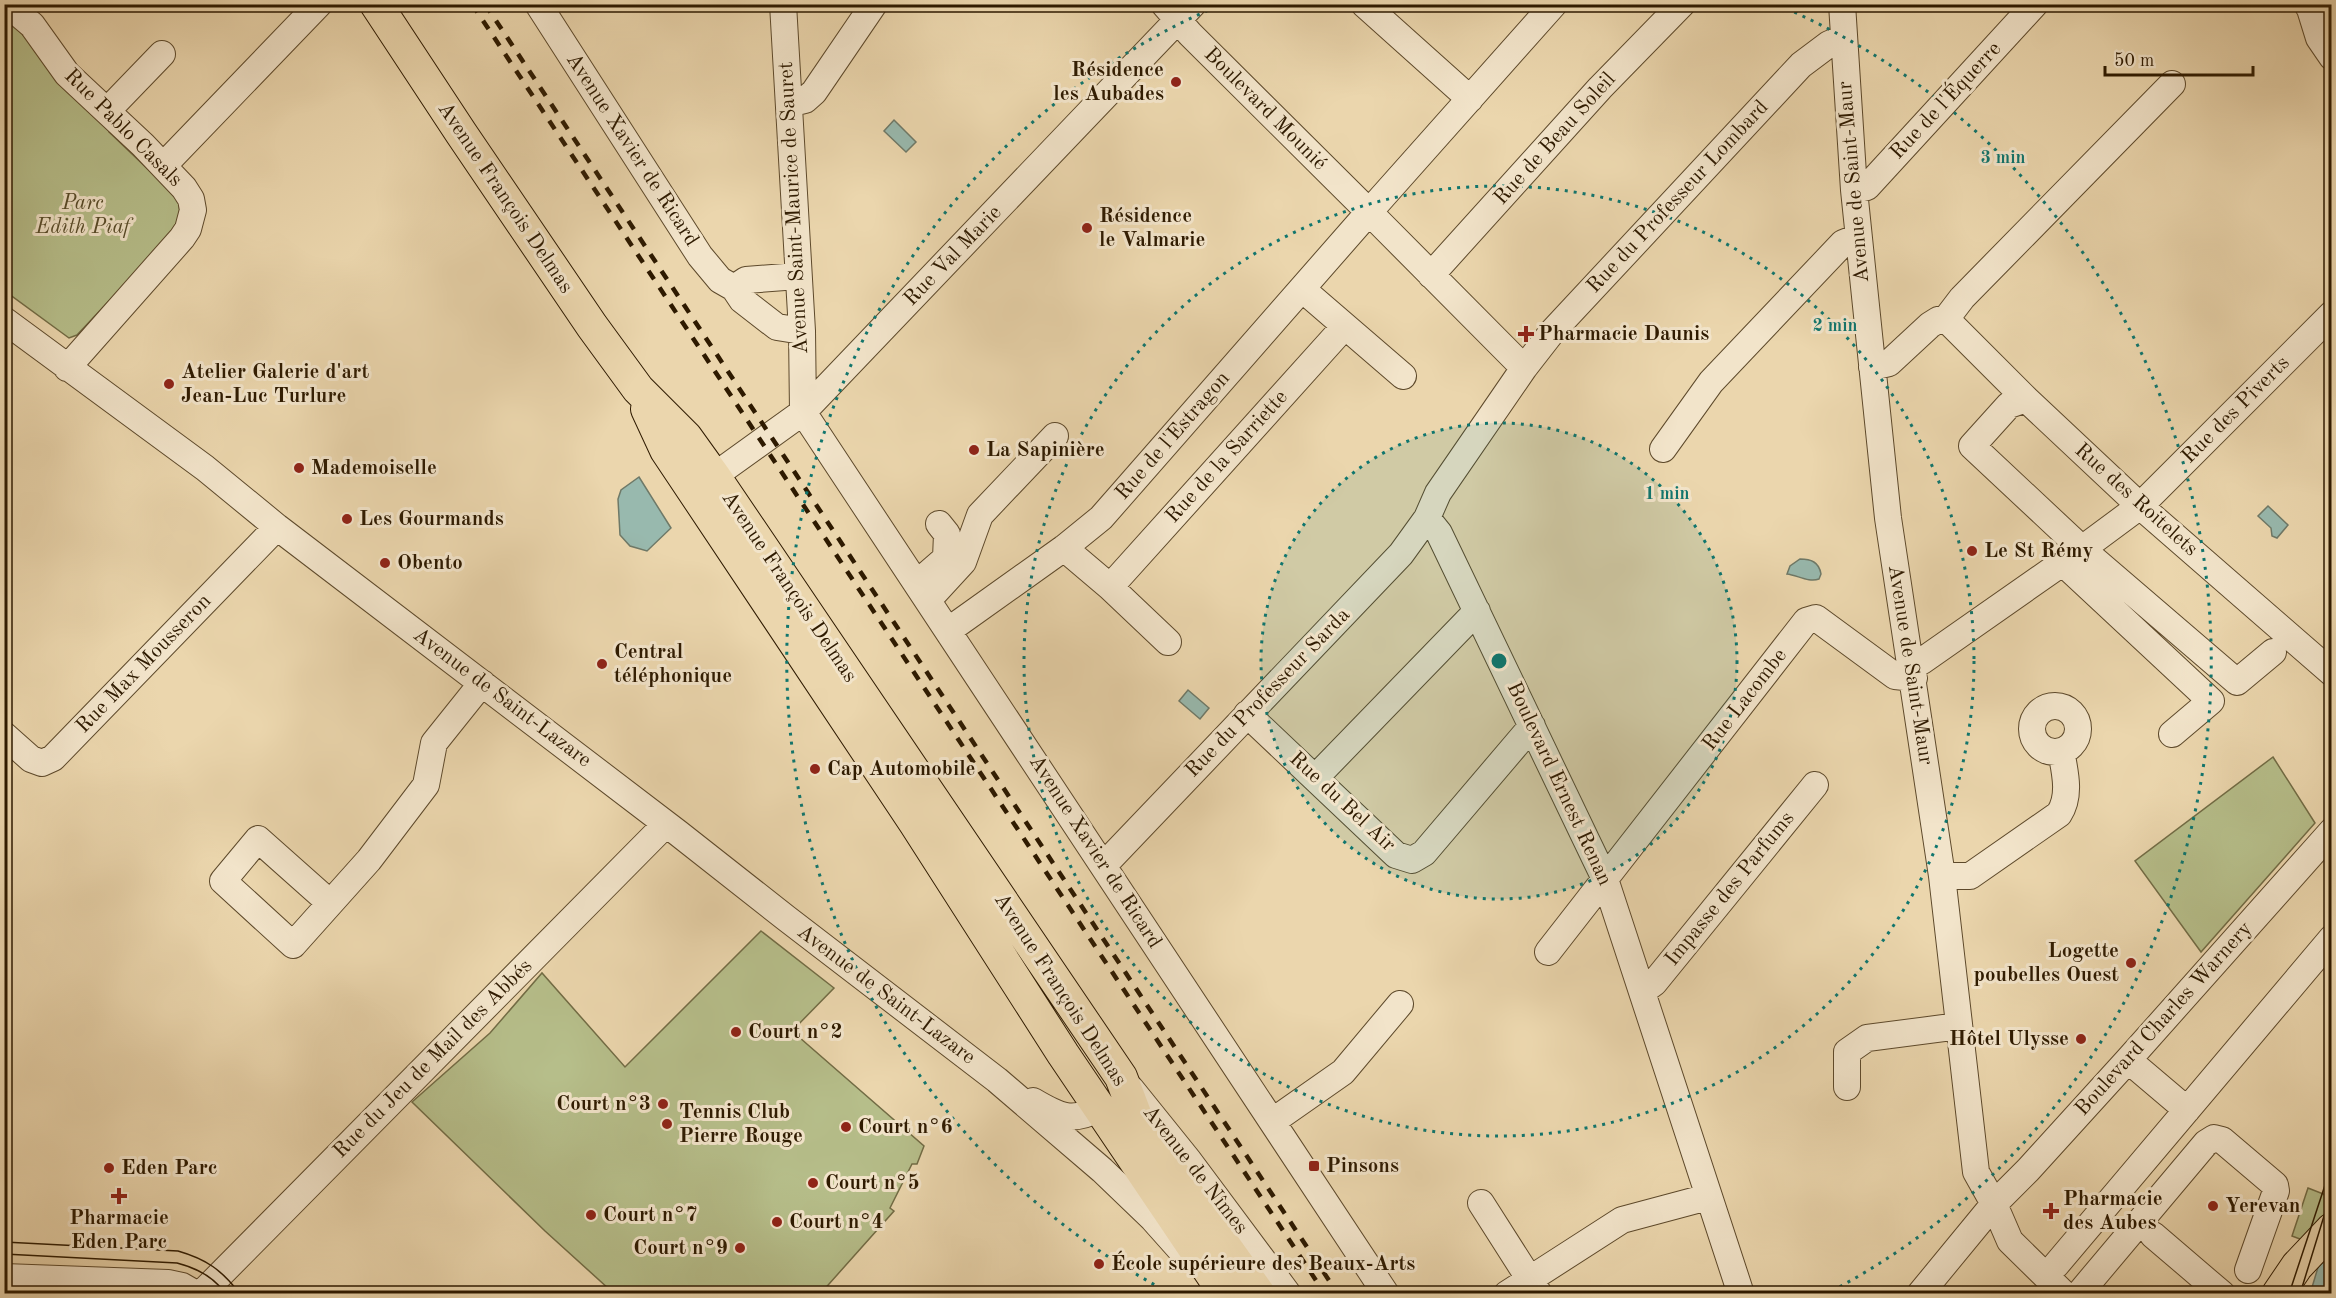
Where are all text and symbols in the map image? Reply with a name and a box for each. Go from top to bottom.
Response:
street label: Rue de l'Équerre [1884,36,2005,164]
scale bar [2105,39,2254,77]
street label: Boulevard Mounié [1200,44,1330,174]
street label: Avenue Xavier de Ricard [562,50,702,250]
text: 50 m [2114,52,2154,70]
place label: Résidence les Aubades [1053,60,1164,105]
street label: Avenue Saint-Maurice de Sauret [776,61,812,355]
street label: Rue Pablo Casals [60,65,186,191]
street label: Rue de Beau Soleil [1490,69,1620,209]
marker: Résidence les Aubades [1169,75,1183,89]
street label: Avenue de Saint-Maur [1835,80,1873,284]
street label: Rue du Professeur Lombard [1583,96,1773,297]
street label: Avenue François Delmas [433,99,577,297]
text: 3 min [1980,149,2026,167]
park label: Parc Edith Piaf [35,193,134,238]
street label: Rue Val Marie [900,202,1006,310]
place label: Résidence le Valmarie [1099,206,1205,251]
marker: Résidence le Valmarie [1080,221,1094,235]
text: 2 min [1812,317,1858,335]
place label: Pharmacie Daunis [1538,324,1709,345]
marker: Pharmacie Daunis [1519,327,1533,341]
street label: Rue des Piverts [2178,352,2294,468]
place label: Atelier Galerie d'art Jean-Luc Turlure [181,362,369,407]
street label: Rue de l'Estragon [1112,368,1234,504]
marker: Atelier Galerie d'art Jean-Luc Turlure [162,377,176,391]
street label: Rue de la Sarriette [1162,387,1292,527]
place label: La Sapinière [986,440,1105,461]
street label: Rue des Roitelets [2071,440,2201,560]
marker: La Sapinière [967,443,981,457]
place label: Mademoiselle [311,458,437,479]
marker: Mademoiselle [292,461,306,475]
text: 1 min [1644,485,1690,503]
street label: Avenue François Delmas [717,488,861,686]
place label: Les Gourmands [359,509,504,530]
marker: Les Gourmands [340,512,354,526]
place label: Le St Rémy [1984,541,2093,562]
marker: Le St Rémy [1965,544,1979,558]
place label: Obento [397,553,463,574]
marker: Obento [378,556,392,570]
street label: Avenue de Saint-Maur [1884,563,1936,767]
street label: Rue Max Mousseron [73,591,215,737]
street label: Rue du Professeur Sarda [1182,604,1354,782]
street label: Avenue de Saint-Lazare [409,624,595,772]
place label: Central téléphonique [614,642,732,687]
street label: Rue Lacombe [1699,645,1791,755]
centre of rings [1489,651,1509,671]
marker: Central téléphonique [595,657,609,671]
street label: Boulevard Ernest Renan [1503,679,1615,889]
street label: Rue du Bel Air [1285,748,1399,856]
street label: Avenue Xavier de Ricard [1025,752,1165,952]
place label: Cap Automobile [827,759,976,780]
marker: Cap Automobile [808,762,822,776]
street label: Impasse des Parfums [1661,808,1799,970]
street label: Avenue François Delmas [990,890,1130,1090]
street label: Boulevard Charles Warnery [2072,918,2256,1120]
street label: Avenue de Saint-Lazare [793,921,979,1069]
place label: Logette poubelles Ouest [1974,941,2119,986]
street label: Rue du Jeu de Mail des Abbés [330,956,536,1162]
marker: Logette poubelles Ouest [2124,956,2138,970]
place label: Court n°2 [748,1022,843,1043]
marker: Court n°2 [729,1025,743,1039]
place label: Hôtel Ulysse [1949,1029,2069,1050]
marker: Hôtel Ulysse [2074,1032,2088,1046]
place label: Court n°3 [556,1094,651,1115]
marker: Court n°3 [656,1097,670,1111]
place label: Tennis Club Pierre Rouge [679,1102,803,1147]
street label: Avenue de Nîmes [1139,1102,1251,1238]
marker: Tennis Club Pierre Rouge [660,1117,674,1131]
place label: Court n°6 [858,1117,953,1138]
marker: Court n°6 [839,1120,853,1134]
place label: Pinsons [1326,1156,1399,1177]
place label: Eden Parc [121,1158,218,1179]
marker: Pinsons [1307,1159,1321,1173]
marker: Eden Parc [102,1161,116,1175]
place label: Court n°5 [825,1173,920,1194]
marker: Court n°5 [806,1176,820,1190]
marker: Pharmacie Eden Parc [112,1189,126,1203]
place label: Pharmacie des Aubes [2063,1189,2163,1234]
place label: Yerevan [2225,1196,2300,1217]
marker: Yerevan [2206,1199,2220,1213]
marker: Pharmacie des Aubes [2044,1204,2058,1218]
place label: Court n°7 [603,1205,698,1226]
place label: Pharmacie Eden Parc [69,1208,169,1253]
marker: Court n°7 [584,1208,598,1222]
place label: Court n°4 [789,1212,884,1233]
marker: Court n°4 [770,1215,784,1229]
place label: Court n°9 [633,1238,728,1259]
marker: Court n°9 [733,1241,747,1255]
place label: École supérieure des Beaux-Arts [1111,1250,1415,1275]
marker: École supérieure des Beaux-Arts [1092,1257,1106,1271]

